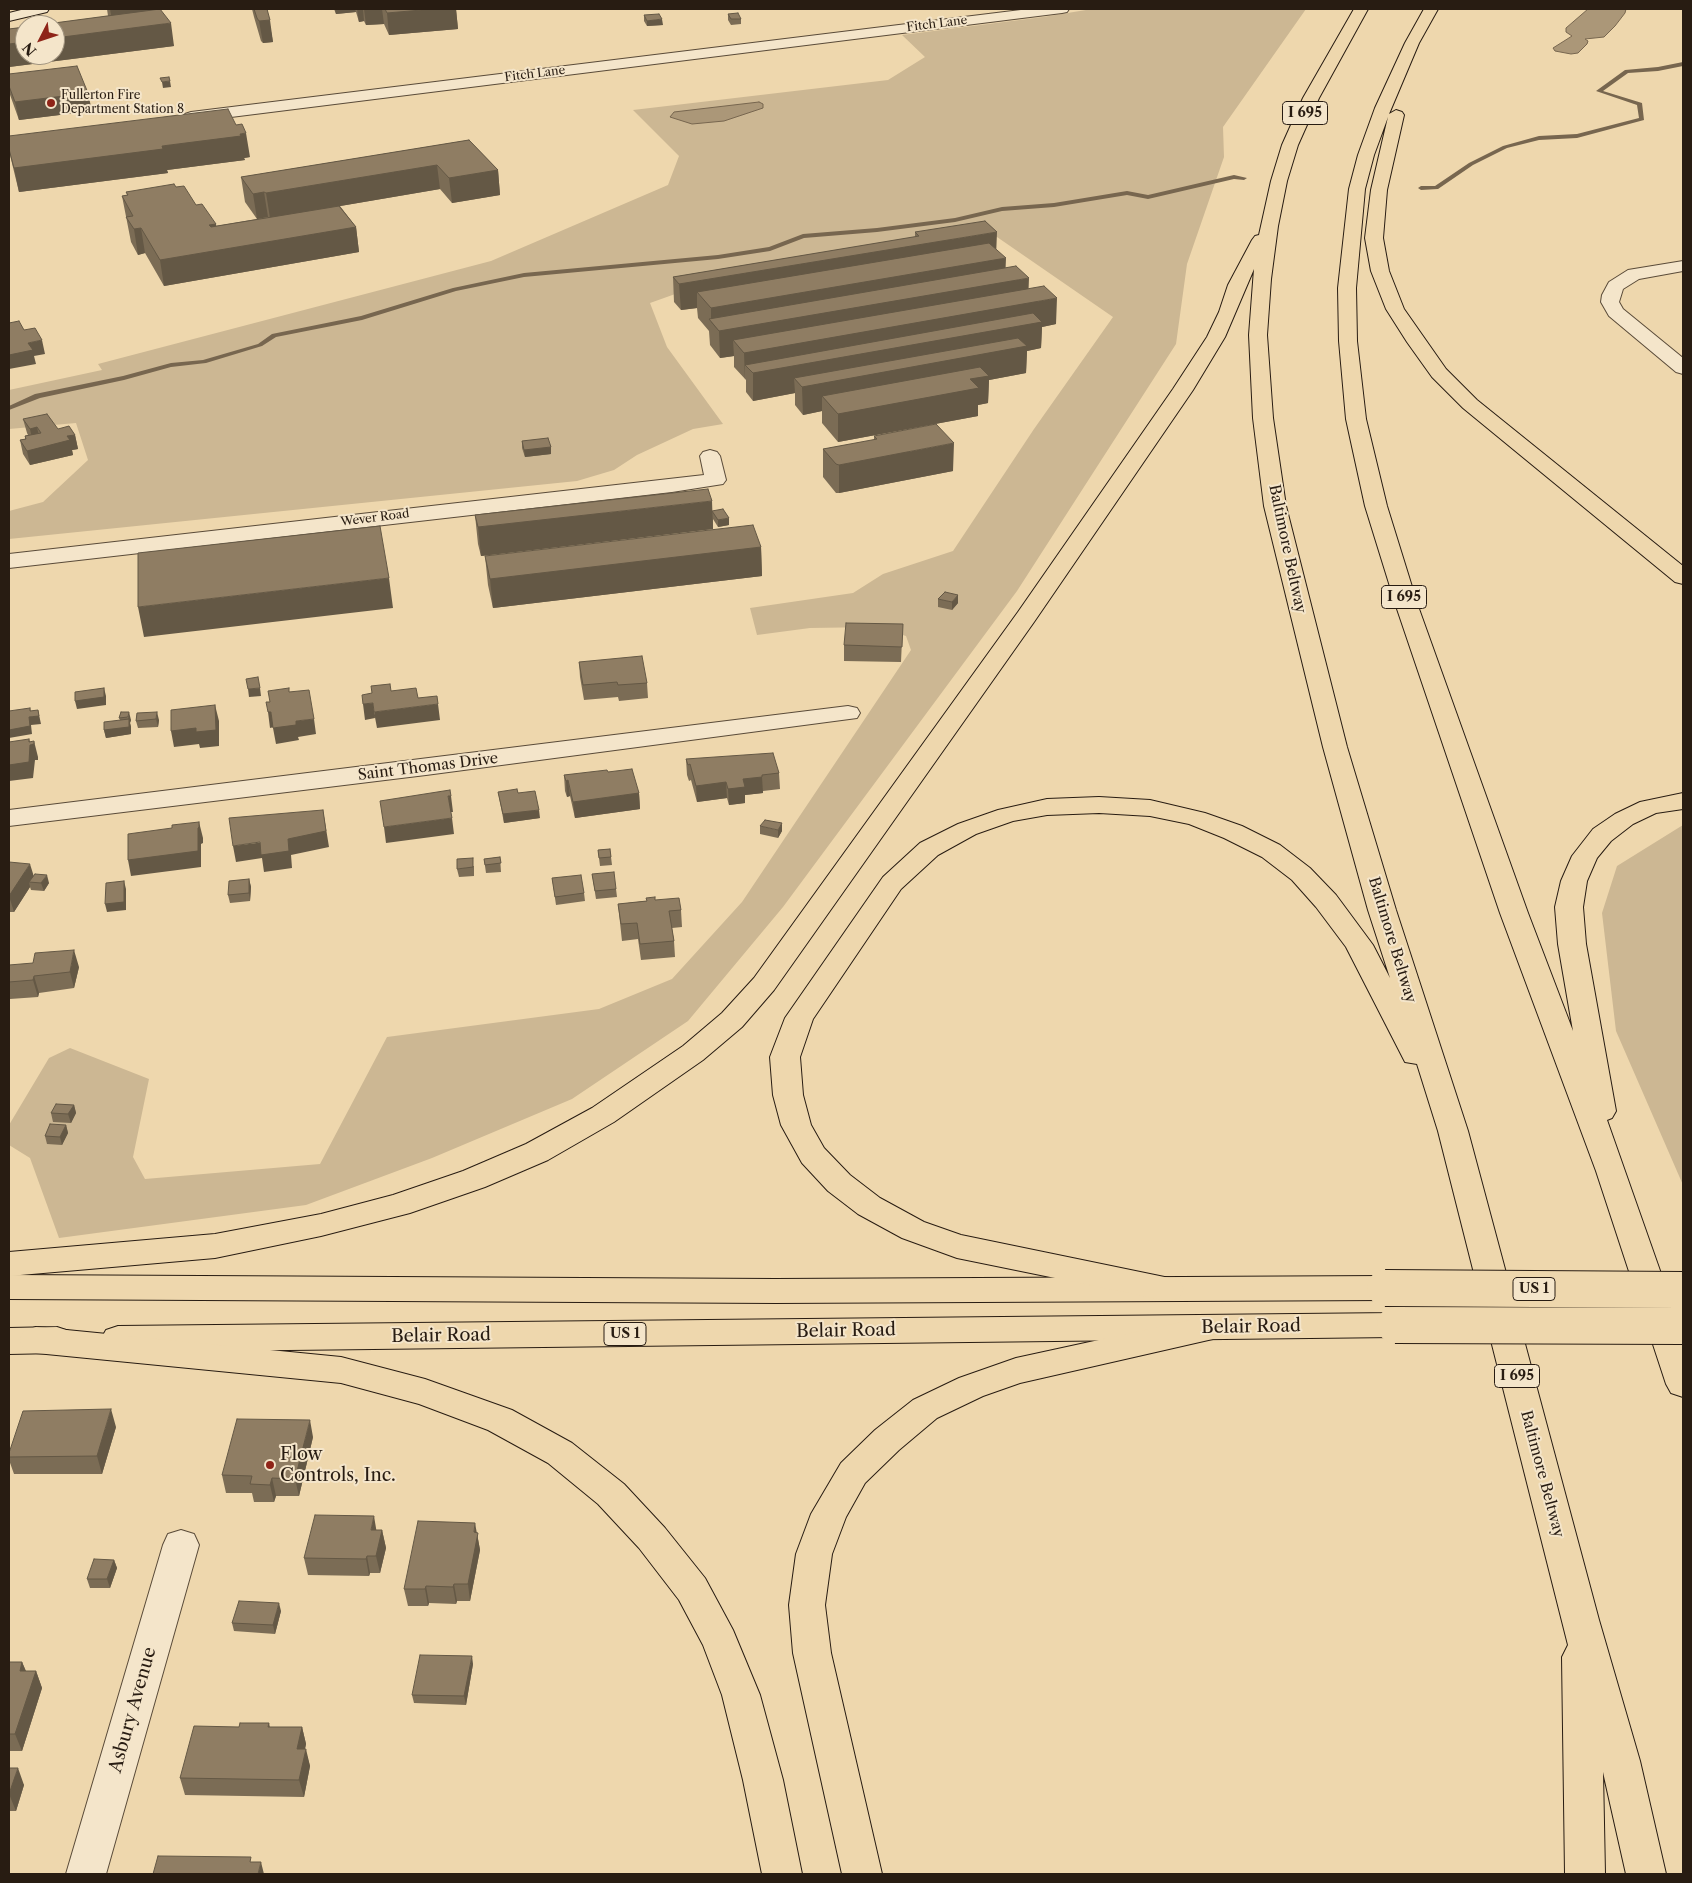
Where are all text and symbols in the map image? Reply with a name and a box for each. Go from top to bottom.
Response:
street label: Fitch Lane [906,13,968,35]
north arrow [15,15,65,65]
text: N [19,39,40,60]
street label: Fitch Lane [504,63,566,85]
place label: Fullerton Fire Department Station 8 [61,89,184,117]
marker: Fullerton Fire Department Station 8 [45,97,57,109]
road number: I 695 [1282,102,1328,125]
street label: Baltimore Beltway [1265,483,1309,615]
street label: Wever Road [340,507,410,529]
road number: I 695 [1382,586,1426,608]
street label: Saint Thomas Drive [357,749,499,785]
street label: Baltimore Beltway [1364,875,1420,1005]
road number: US 1 [1513,1278,1555,1300]
street label: Belair Road [1201,1315,1301,1339]
street label: Belair Road [796,1319,896,1343]
road number: US 1 [604,1322,646,1346]
street label: Belair Road [391,1324,491,1348]
road number: I 695 [1494,1364,1540,1388]
street label: Baltimore Beltway [1516,1408,1568,1540]
place label: Flow Controls, Inc. [280,1444,396,1486]
marker: Flow Controls, Inc. [264,1459,276,1471]
street label: Asbury Avenue [105,1645,161,1775]

